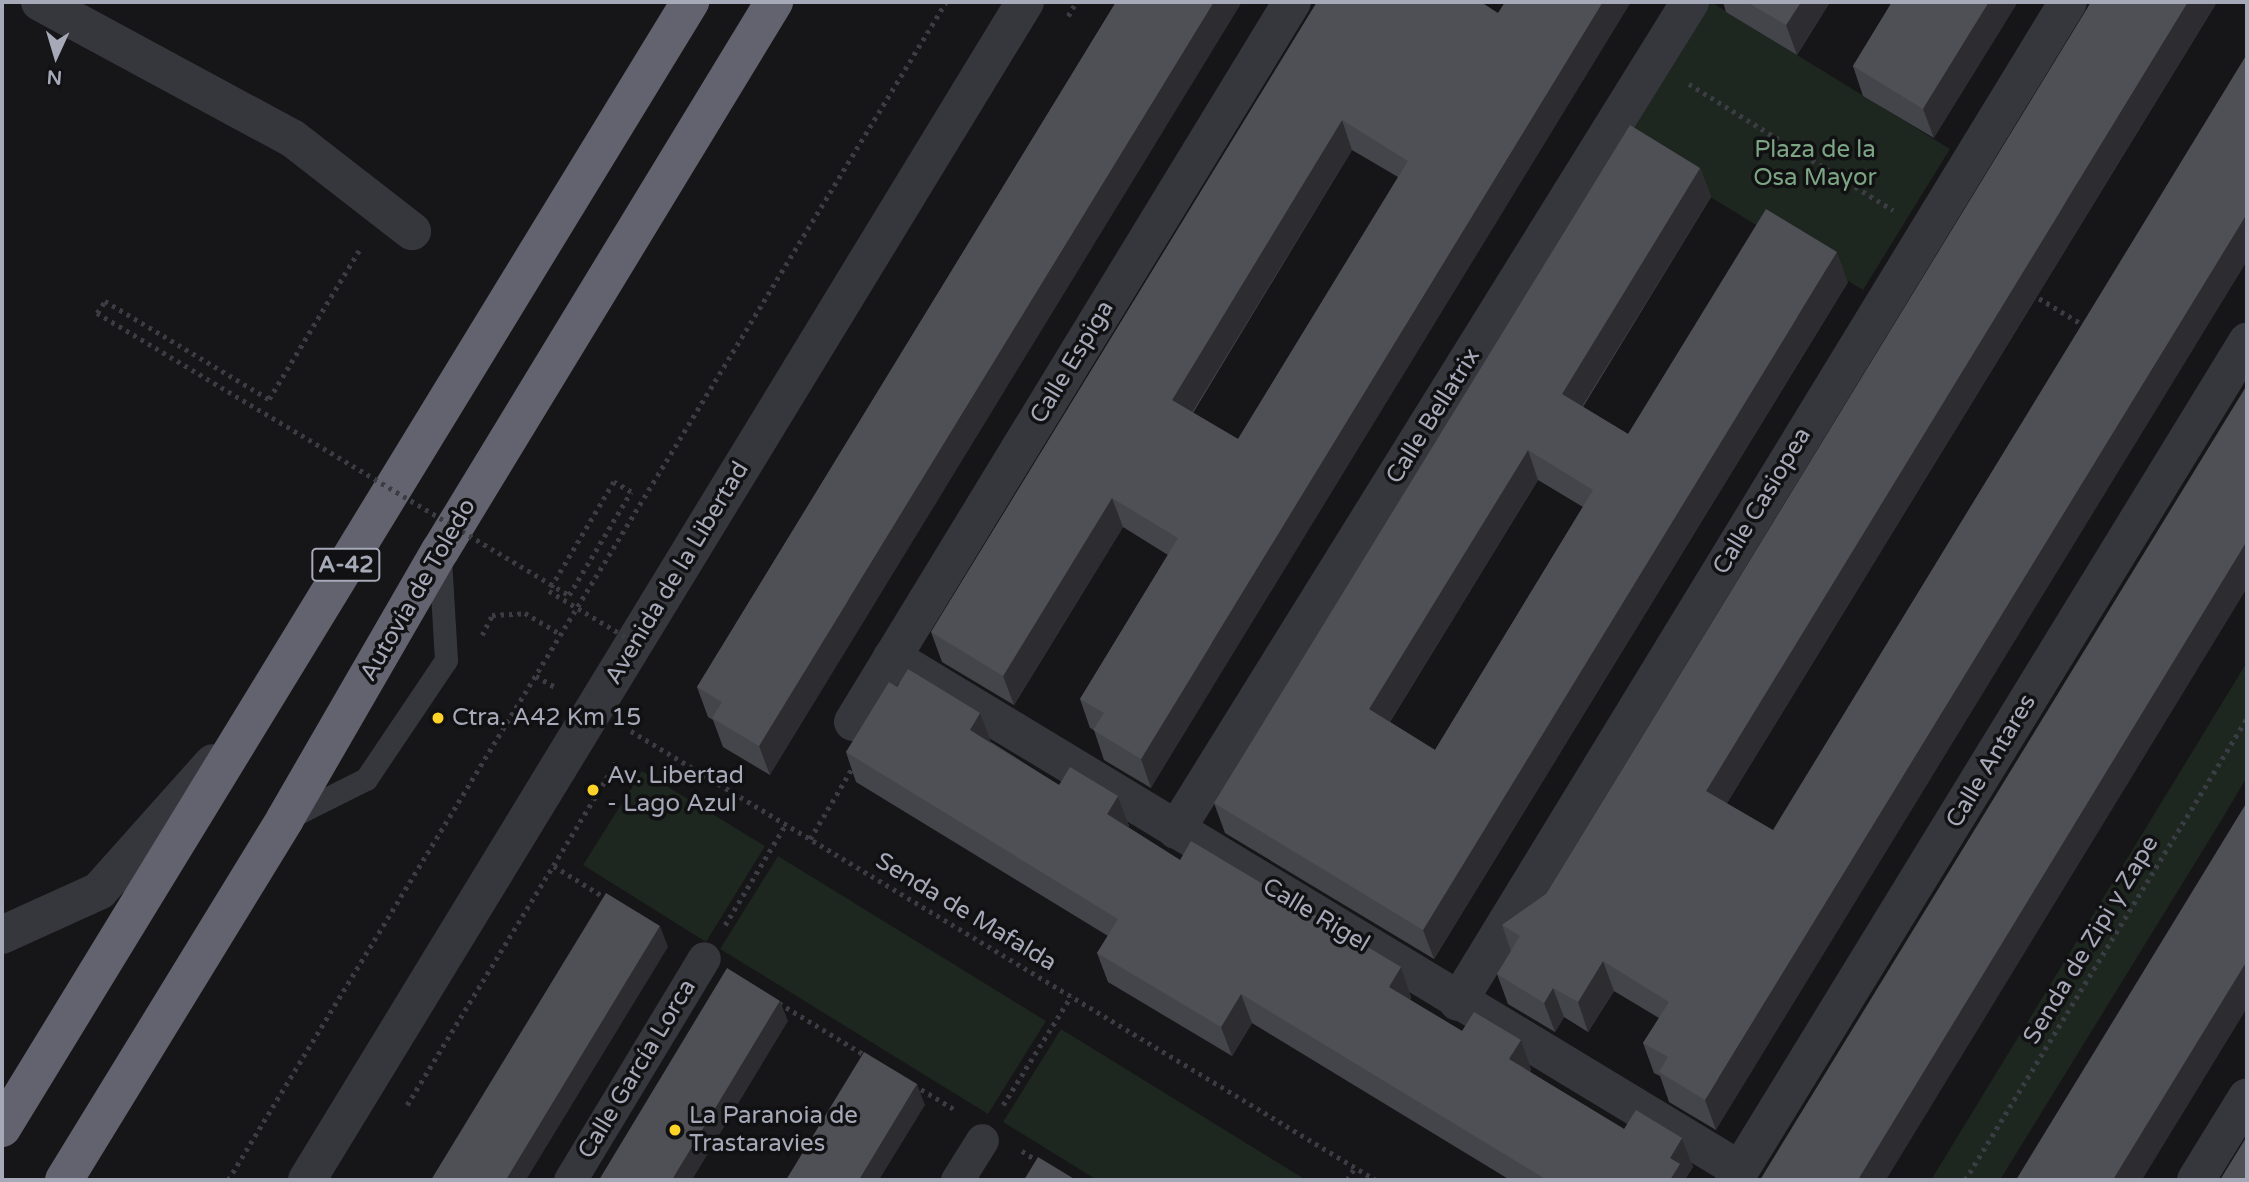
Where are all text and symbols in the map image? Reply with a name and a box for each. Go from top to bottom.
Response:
north arrow [21,21,91,91]
text: N [46,65,63,88]
park label: Plaza de la Osa Mayor [1753,136,1877,192]
street label: Calle Espiga [1024,295,1120,429]
street label: Calle Bellatrix [1380,343,1486,489]
street label: Calle Casiopea [1707,422,1817,580]
street label: Avenida de la Libertad [599,456,755,690]
street label: Autovía de Toledo [354,494,482,686]
road number: A-42 [311,545,381,584]
street label: Calle Antares [1940,689,2042,833]
place label: Ctra. A42 Km 15 [452,704,641,732]
marker: Ctra. A42 Km 15 [430,710,446,726]
place label: Av. Libertad - Lago Azul [607,762,744,818]
marker: Av. Libertad - Lago Azul [585,782,601,798]
street label: Senda de Zipi y Zape [2017,831,2165,1049]
street label: Senda de Mafalda [870,847,1062,977]
street label: Calle Rigel [1257,872,1375,958]
street label: Calle García Lorca [572,974,702,1164]
place label: La Paranoia de Trastaravies [689,1102,858,1158]
marker: La Paranoia de Trastaravies [667,1122,683,1138]

